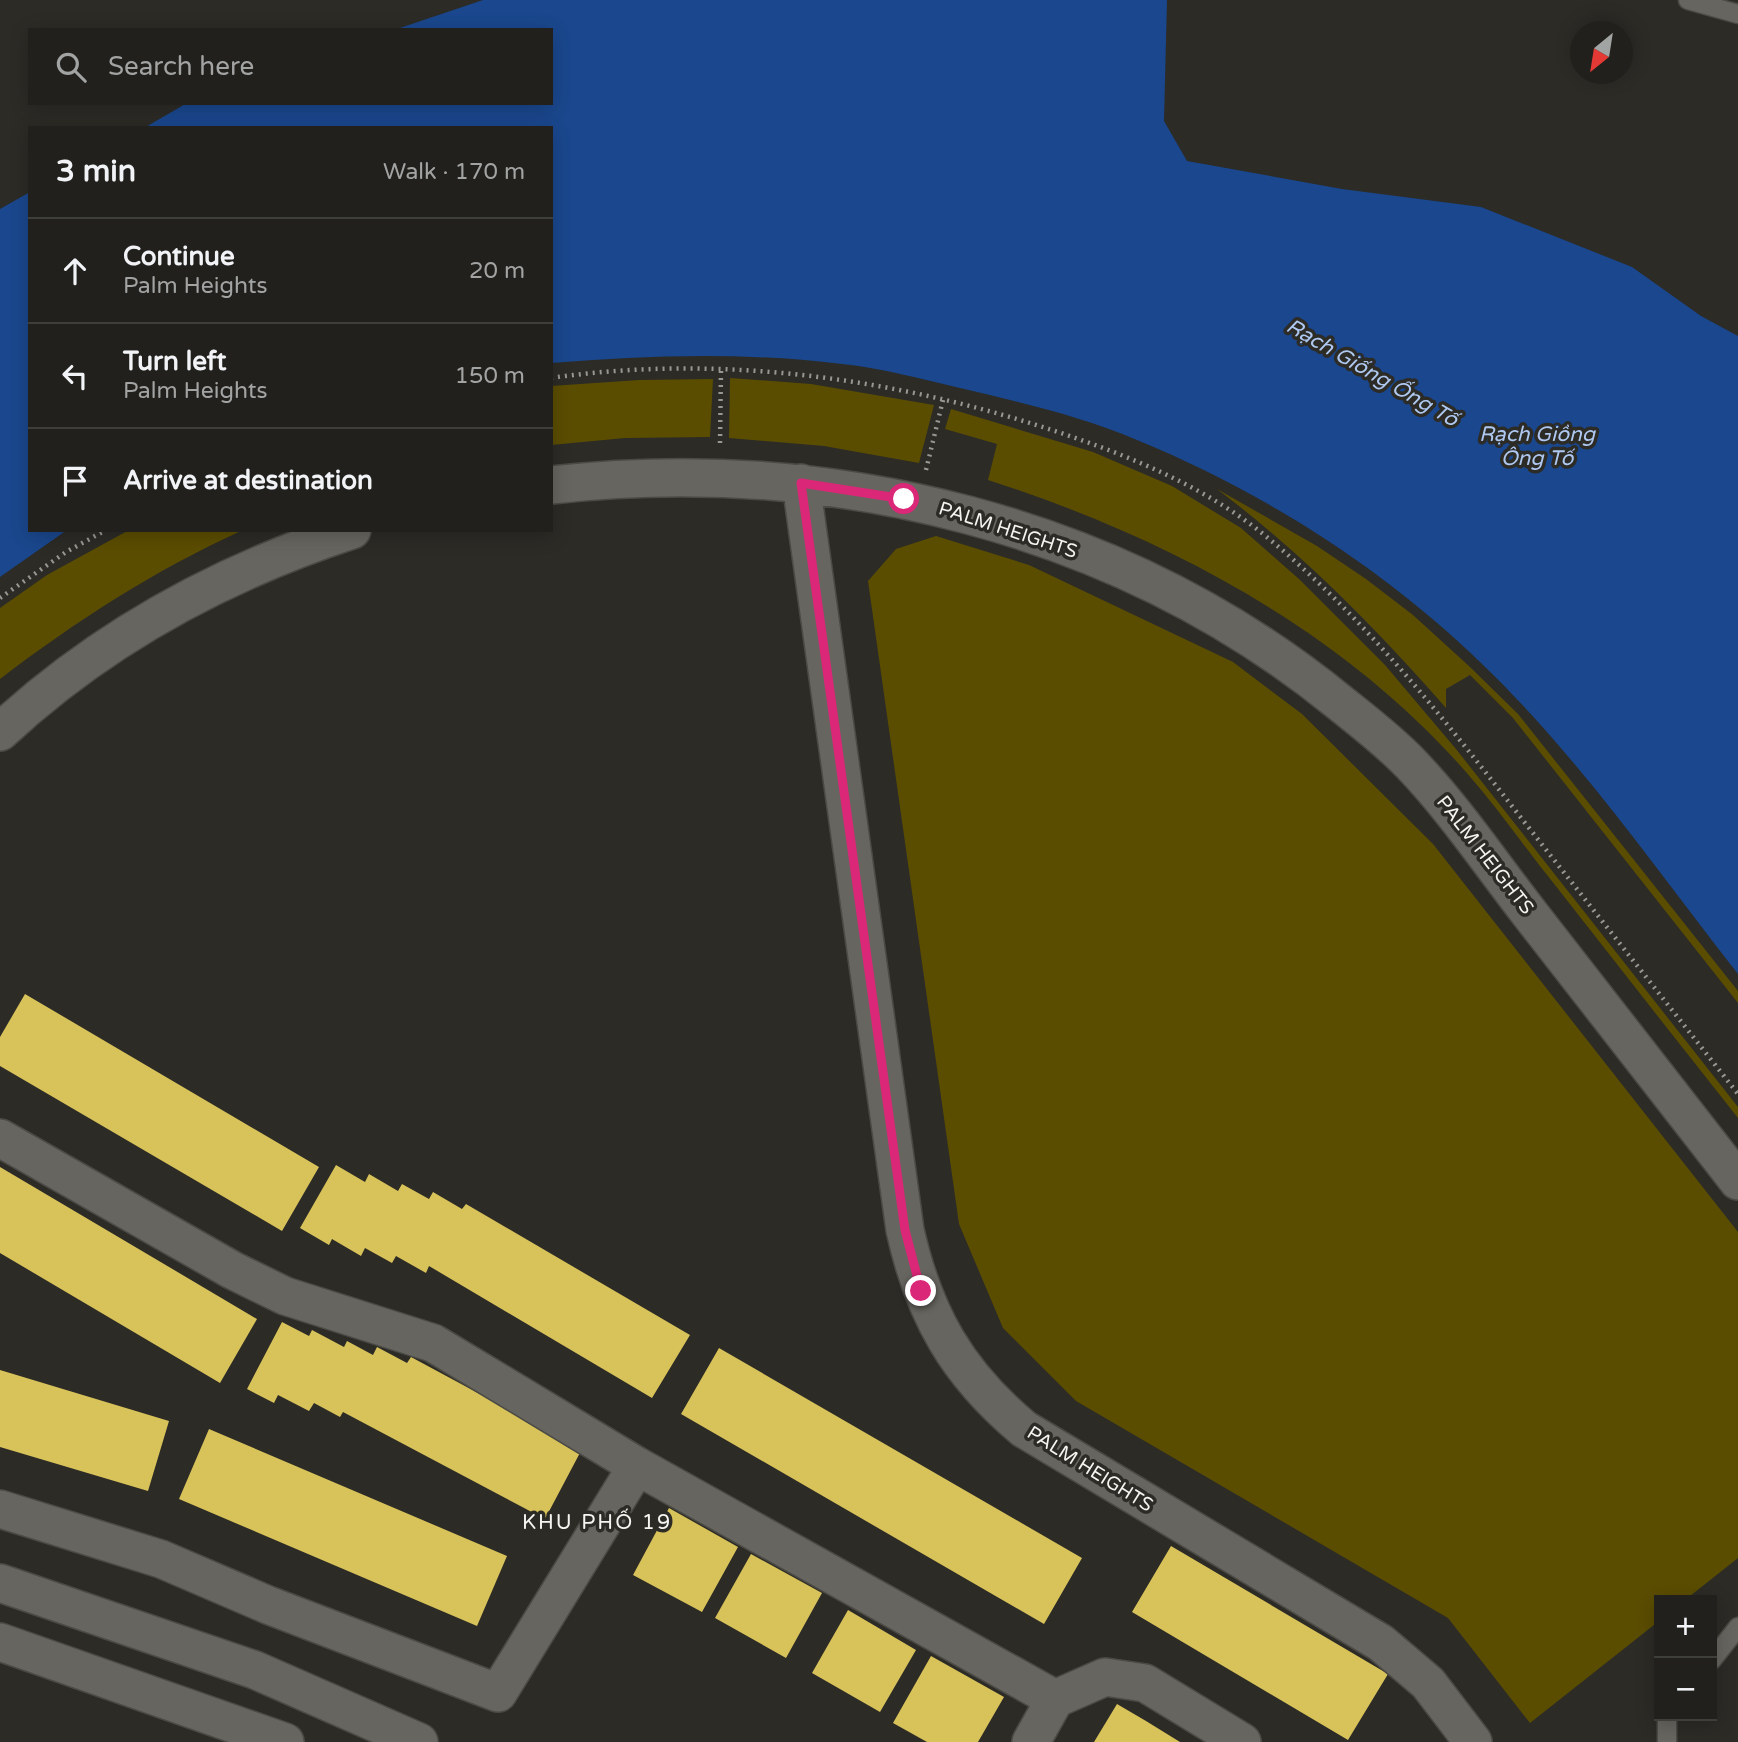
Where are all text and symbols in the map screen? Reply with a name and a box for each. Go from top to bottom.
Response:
north arrow [1570,21,1633,84]
search box [28,28,553,105]
icon: search [52,48,90,86]
text: Search here [108,51,254,82]
text: 3 min [56,153,136,190]
text: Walk · 170 m [383,158,525,186]
text: Continue [123,241,235,272]
icon: ahead [56,252,94,290]
text: 20 m [469,257,525,285]
text: Palm Heights [123,272,267,300]
water label: Rạch Giống Ống Tố [1282,312,1465,433]
text: Turn left [123,346,226,377]
icon: left [56,357,94,395]
text: 150 m [455,362,525,390]
text: Palm Heights [123,377,267,405]
water label: Rạch Giồng Ông Tố [1479,422,1597,471]
icon: arrive [56,462,94,500]
text: Arrive at destination [123,465,373,496]
route start [888,483,919,514]
street label: PALM HEIGHTS [936,497,1080,563]
street label: PALM HEIGHTS [1432,791,1538,919]
route end [905,1275,936,1306]
street label: PALM HEIGHTS [1023,1421,1157,1517]
district label: KHU PHỐ 19 [522,1508,672,1535]
map controls [1654,1595,1717,1721]
button: + [1654,1595,1717,1658]
button: − [1654,1658,1717,1721]

